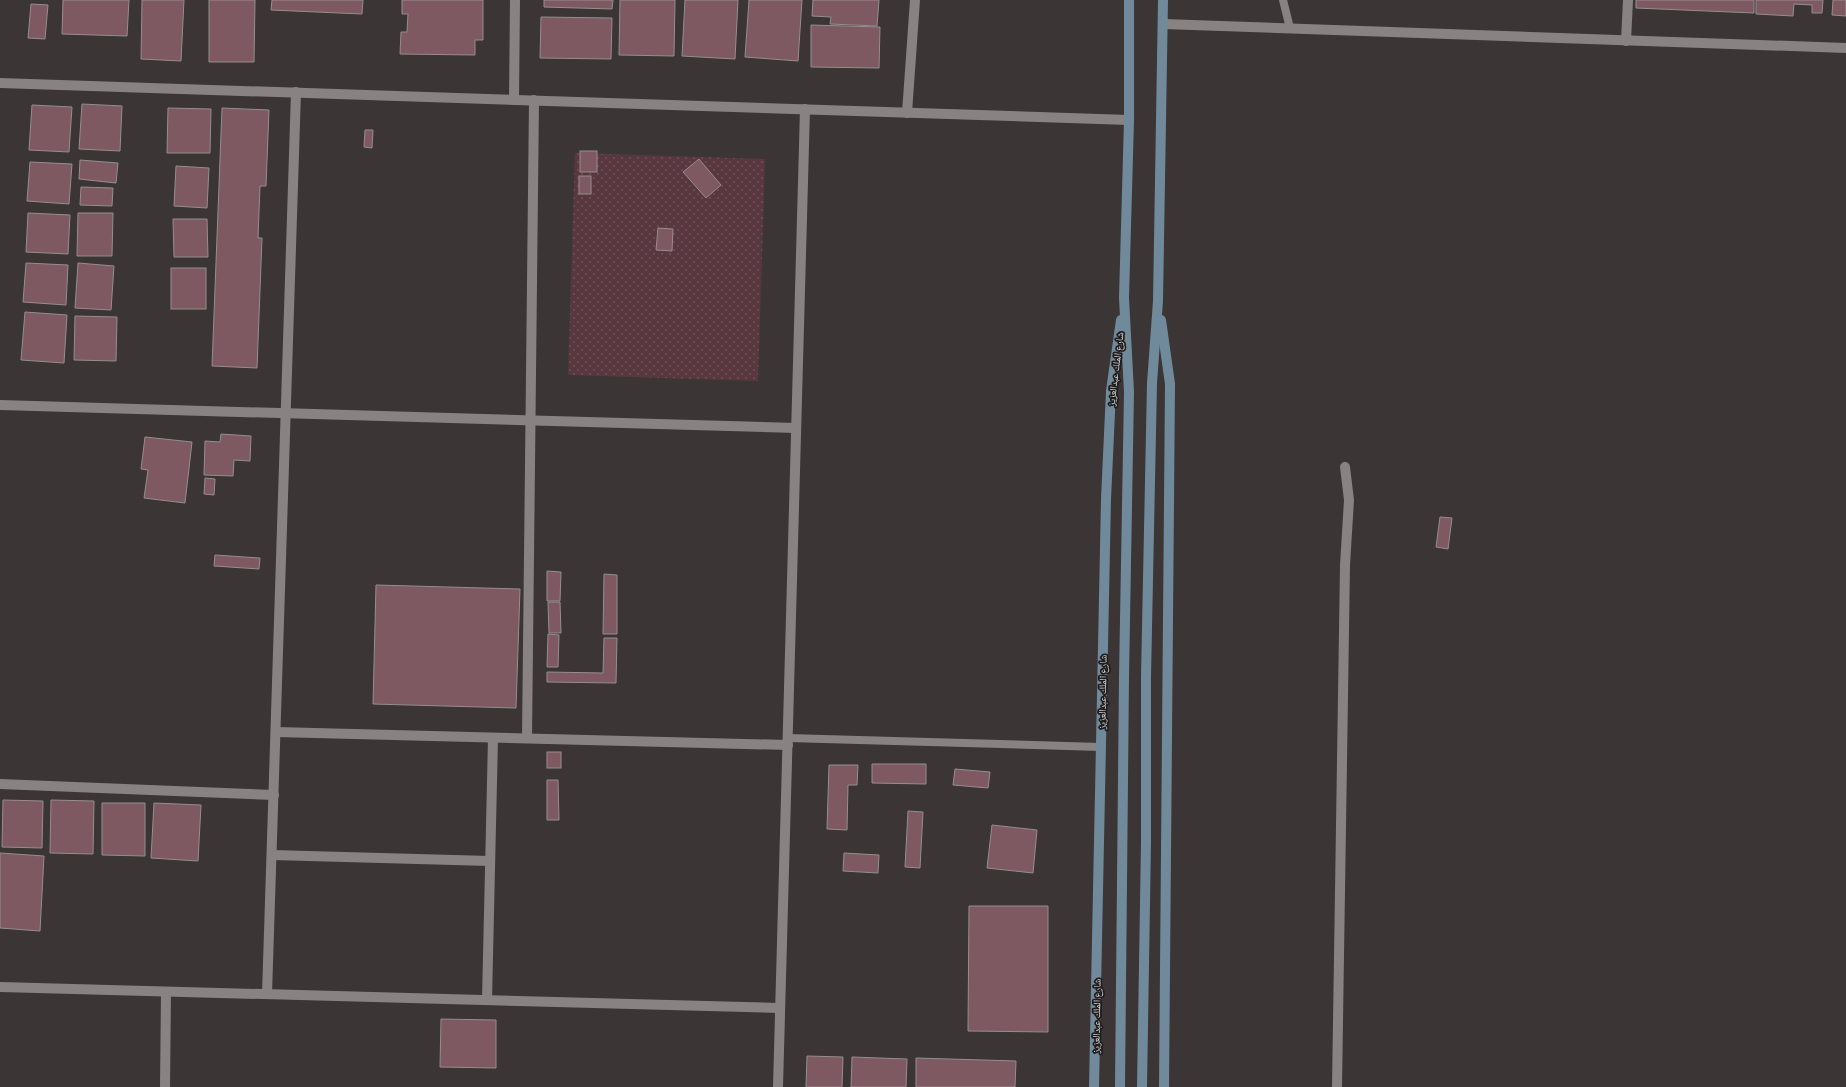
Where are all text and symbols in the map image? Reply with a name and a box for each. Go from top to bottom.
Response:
street label: شارع الملك عبدالعزيز [1105,331,1127,408]
street label: شارع الملك عبدالعزيز [1096,654,1110,730]
street label: شارع الملك عبدالعزيز [1090,978,1104,1054]

